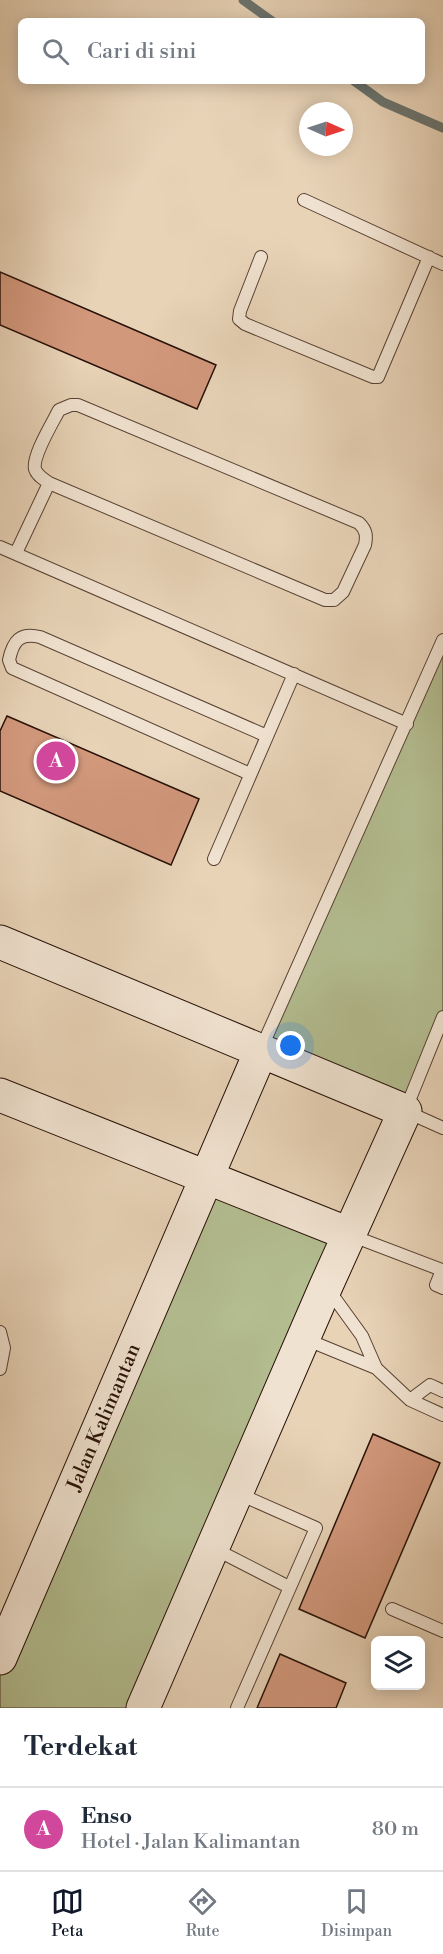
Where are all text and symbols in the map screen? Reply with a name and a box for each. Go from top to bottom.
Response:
search box [18,18,425,84]
icon: search [39,35,72,68]
text: Cari di sini [87,38,197,65]
north arrow [299,102,353,156]
pin: A [36,738,76,783]
your location [276,1031,305,1060]
street label: Jalan Kalimantan [62,1340,147,1496]
map controls [371,1636,425,1690]
button: layers [371,1636,425,1690]
text: Terdekat [24,1731,137,1763]
text: Enso [81,1803,132,1830]
text: A [36,1817,51,1842]
text: 80 m [372,1817,419,1842]
text: Hotel · Jalan Kalimantan [81,1830,300,1855]
tab: Peta [51,1885,84,1941]
tab: Rute [186,1885,219,1941]
tab: Disimpan [321,1885,392,1941]

